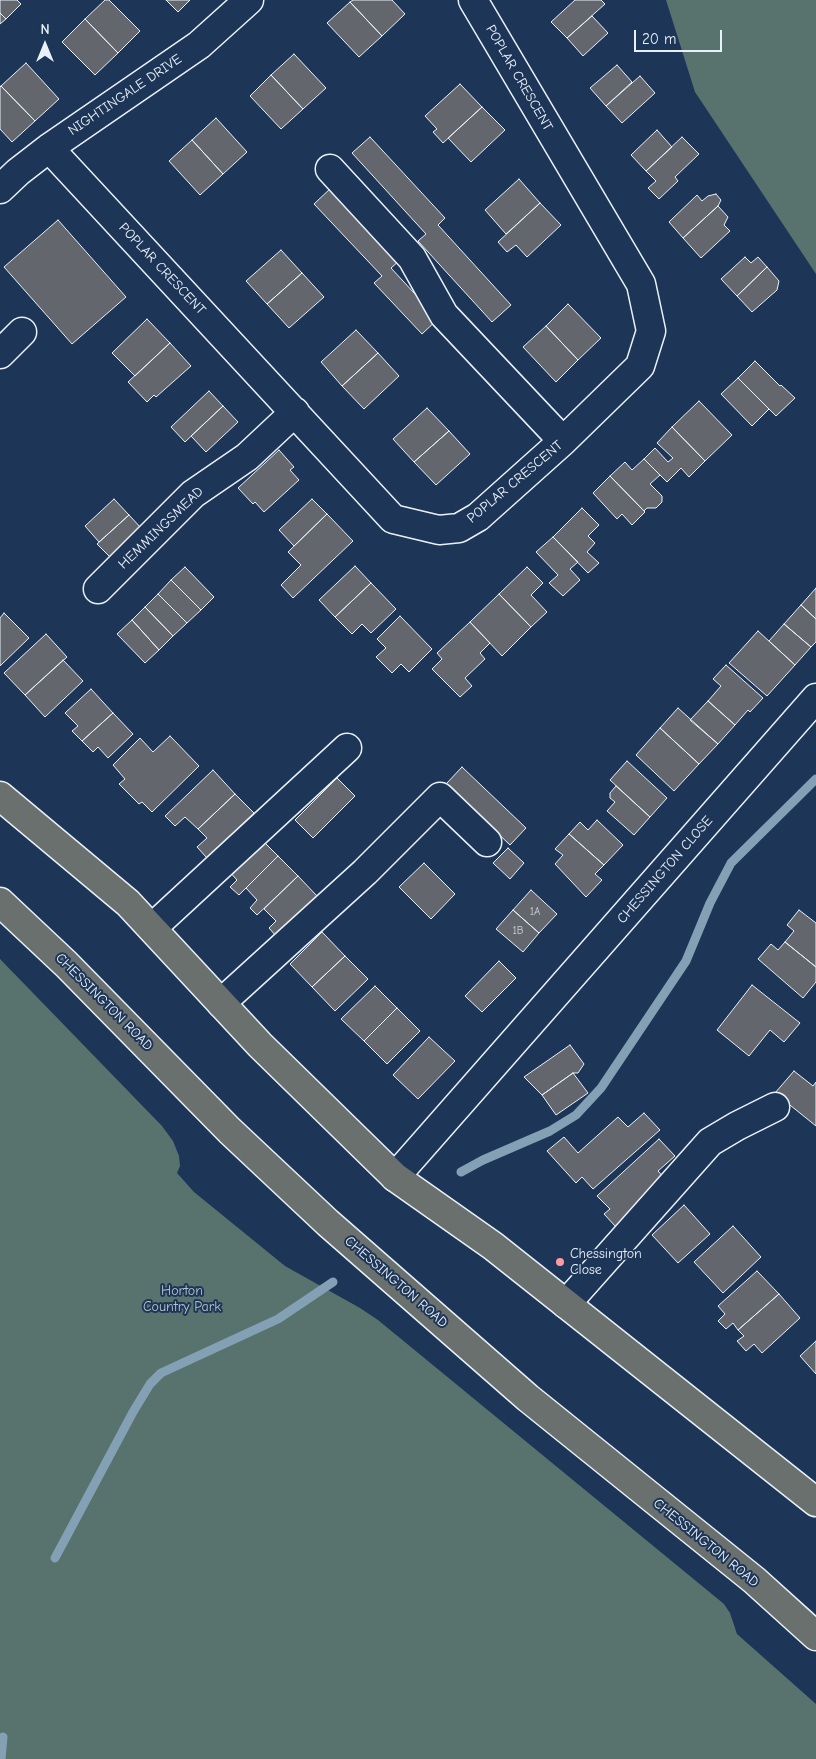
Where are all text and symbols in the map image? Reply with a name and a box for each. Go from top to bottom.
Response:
north arrow [20,20,70,70]
scale bar [636,20,724,52]
text: N [40,21,50,38]
street label: POPLAR CRESCENT [482,22,556,134]
text: 20 m [642,30,676,48]
street label: NIGHTINGALE DRIVE [65,51,185,139]
street label: POPLAR CRESCENT [115,220,209,318]
street label: POPLAR CRESCENT [464,437,566,527]
street label: HEMMINGSMEAD [115,483,207,573]
street label: CHESSINGTON CLOSE [614,813,716,927]
house number: 1A [530,905,540,919]
house number: 1B [512,924,524,938]
street label: CHESSINGTON ROAD [52,950,156,1054]
street label: CHESSINGTON ROAD [341,1233,451,1331]
place label: Chessington Close [570,1246,642,1278]
marker: Chessington Close [554,1256,566,1268]
park label: Horton Country Park [143,1283,221,1315]
street label: CHESSINGTON ROAD [650,1495,762,1591]

